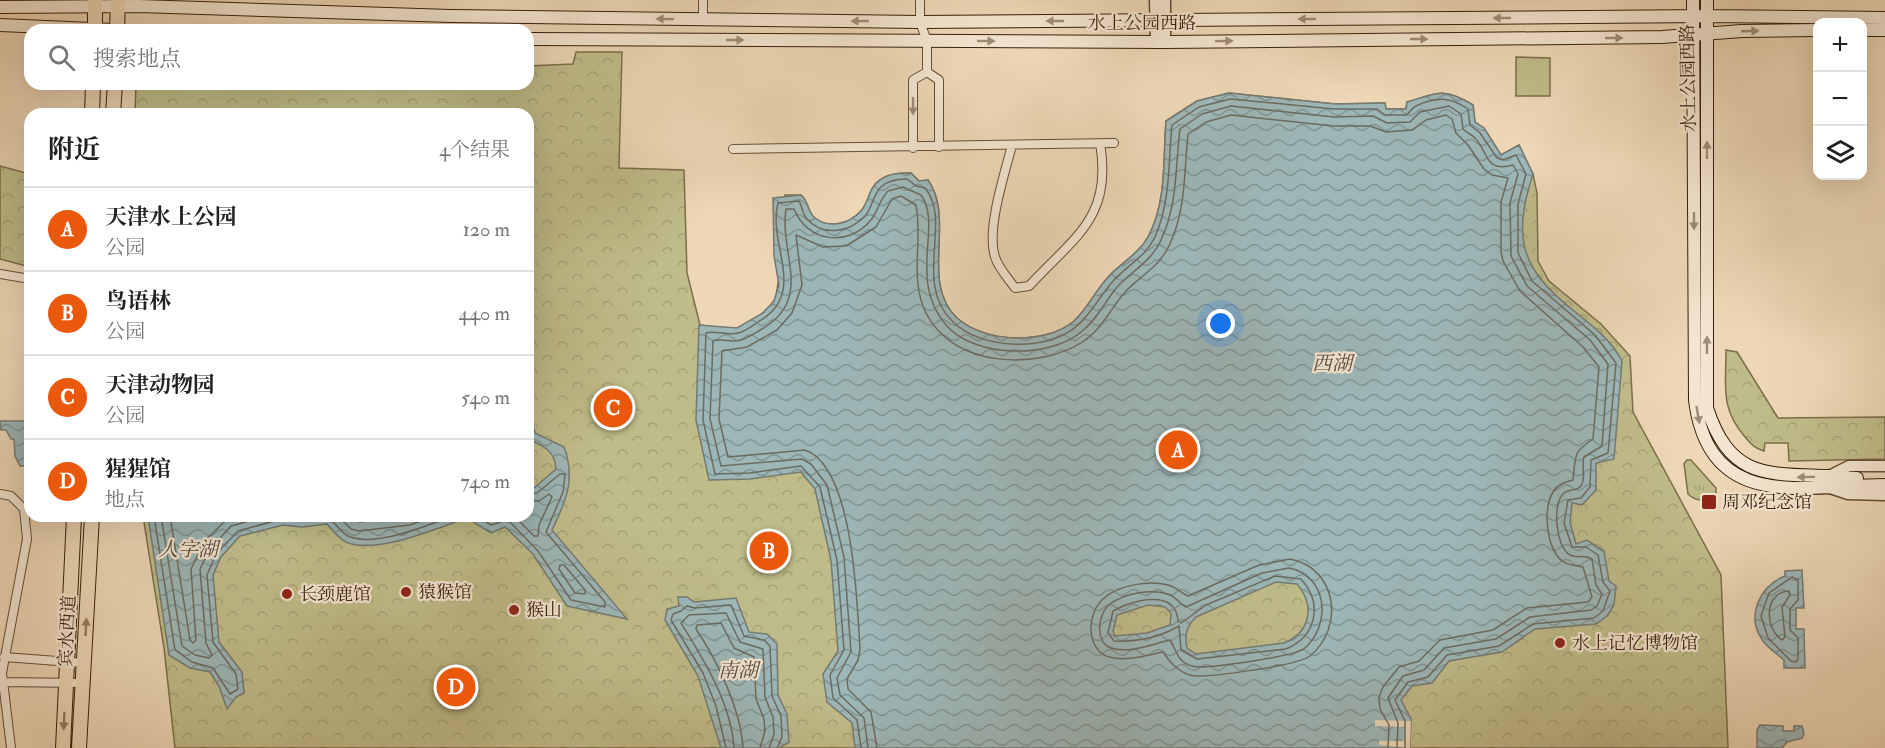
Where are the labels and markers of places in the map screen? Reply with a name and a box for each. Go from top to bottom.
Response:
pin: C [594,386,632,430]
pin: A [1158,428,1198,472]
place label: 周邓纪念馆 [1722,491,1812,514]
marker: 周邓纪念馆 [1700,493,1718,511]
pin: B [750,528,788,574]
place label: 猿猴馆 [418,581,472,604]
place label: 长颈鹿馆 [299,583,371,606]
marker: 猿猴馆 [399,585,413,599]
marker: 长颈鹿馆 [280,587,294,601]
place label: 猴山 [526,599,562,622]
marker: 猴山 [507,603,521,617]
place label: 水上记忆博物馆 [1572,632,1698,655]
marker: 水上记忆博物馆 [1553,636,1567,650]
pin: D [436,664,476,710]

